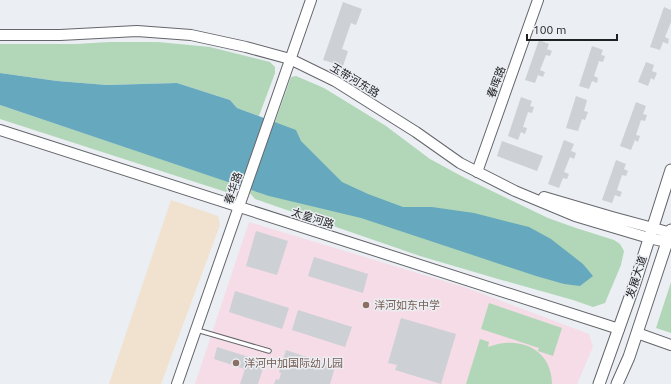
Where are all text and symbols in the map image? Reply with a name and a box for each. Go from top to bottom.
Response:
scale bar [527,16,617,42]
text: 100 m [533,23,566,36]
street label: 玉带河东路 [328,61,382,99]
street label: 春晖路 [485,64,507,100]
street label: 春华路 [222,170,244,206]
street label: 太皇河路 [290,205,336,231]
street label: 发展大道 [623,254,649,300]
place label: 洋河如东中学 [374,299,440,311]
marker: 洋河如东中学 [361,300,371,310]
place label: 洋河中加国际幼儿园 [244,357,343,369]
marker: 洋河中加国际幼儿园 [231,358,241,368]

